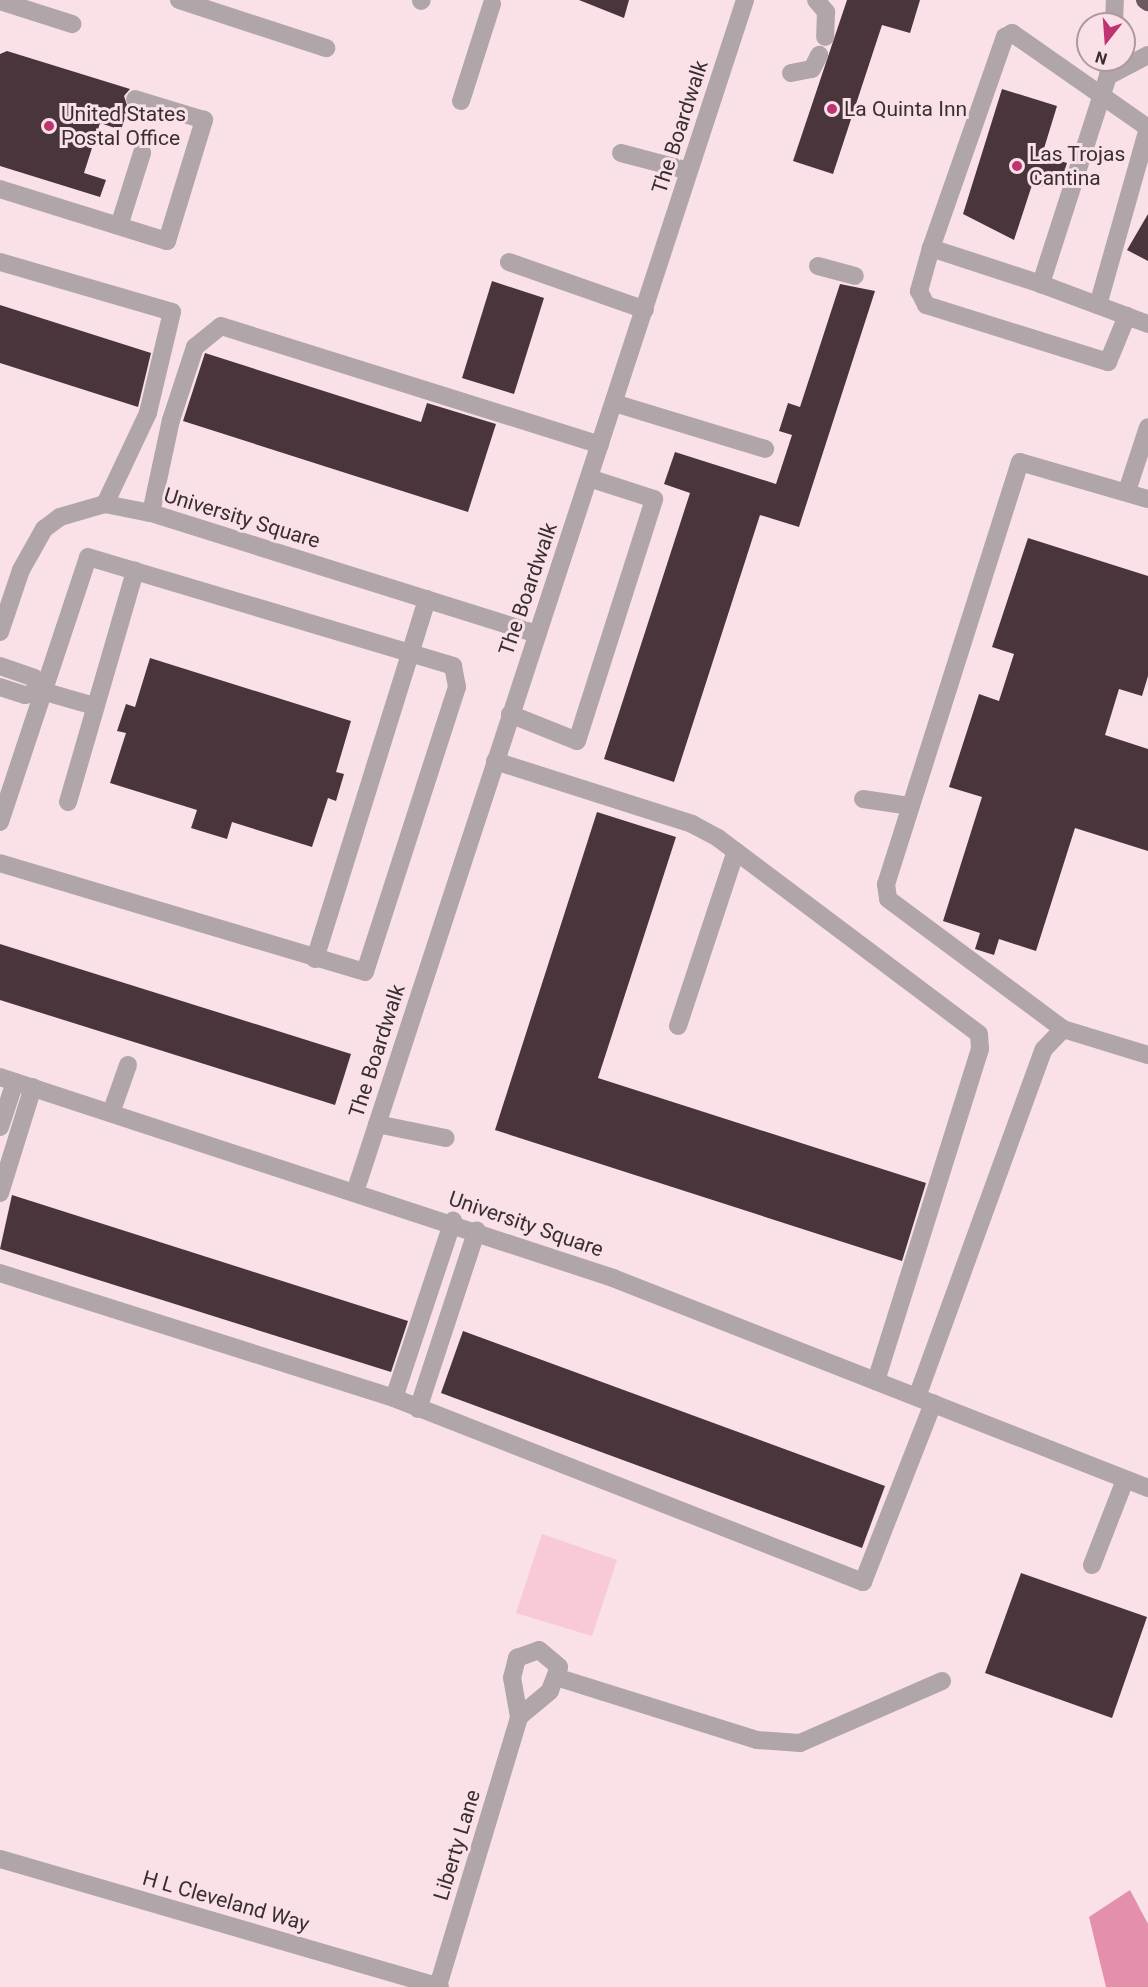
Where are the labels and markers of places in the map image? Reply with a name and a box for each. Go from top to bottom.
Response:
place label: La Quinta Inn [844,96,967,122]
place label: United States Postal Office [61,101,186,151]
marker: La Quinta Inn [825,102,839,116]
marker: United States Postal Office [42,119,56,133]
place label: Las Trojas Cantina [1029,141,1126,191]
marker: Las Trojas Cantina [1010,159,1024,173]

